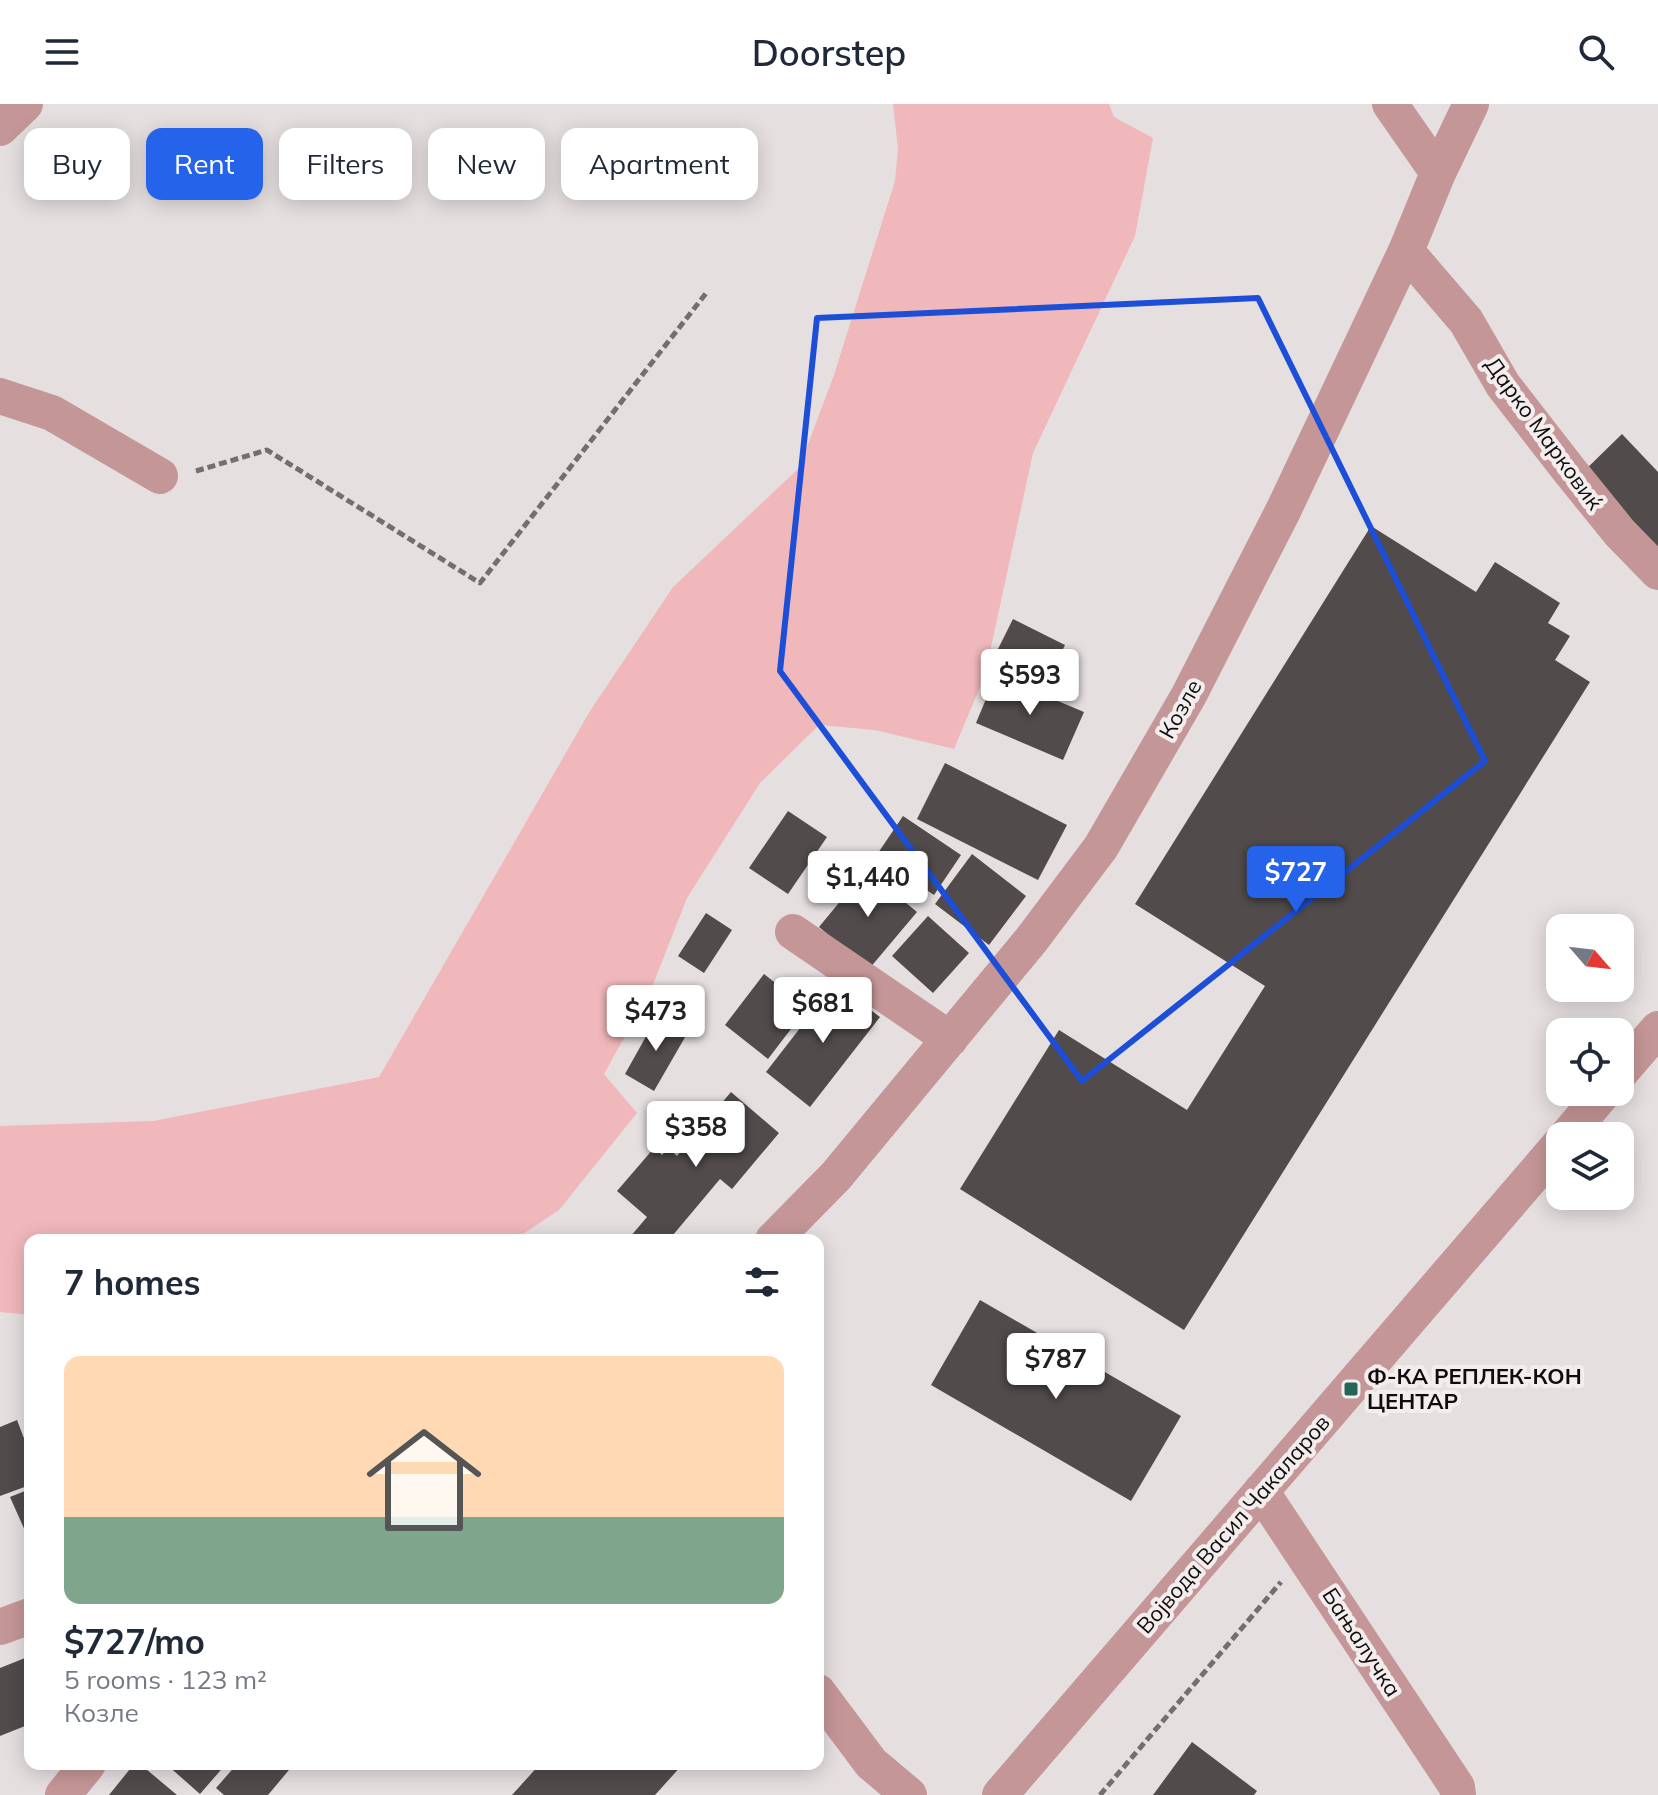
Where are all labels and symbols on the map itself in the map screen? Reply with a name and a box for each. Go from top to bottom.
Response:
street label: Дарко Марковиќ [1479,351,1609,515]
pin: $593 [983,649,1077,717]
street label: Козле [1152,674,1208,744]
pin: $727 [1249,846,1343,914]
pin: $1,440 [803,851,933,919]
north arrow [1546,914,1634,1002]
pin: $681 [776,977,870,1045]
pin: $473 [609,985,703,1053]
pin: $358 [649,1101,743,1169]
pin: $787 [1009,1333,1103,1401]
place label: Ф-КА РЕПЛЕК-КОН ЦЕНТАР [1367,1362,1582,1415]
marker: Ф-КА РЕПЛЕК-КОН ЦЕНТАР [1342,1380,1360,1398]
street label: Војвода Васил Чакаларов [1130,1409,1336,1639]
street label: Бањалучка [1316,1582,1408,1702]

